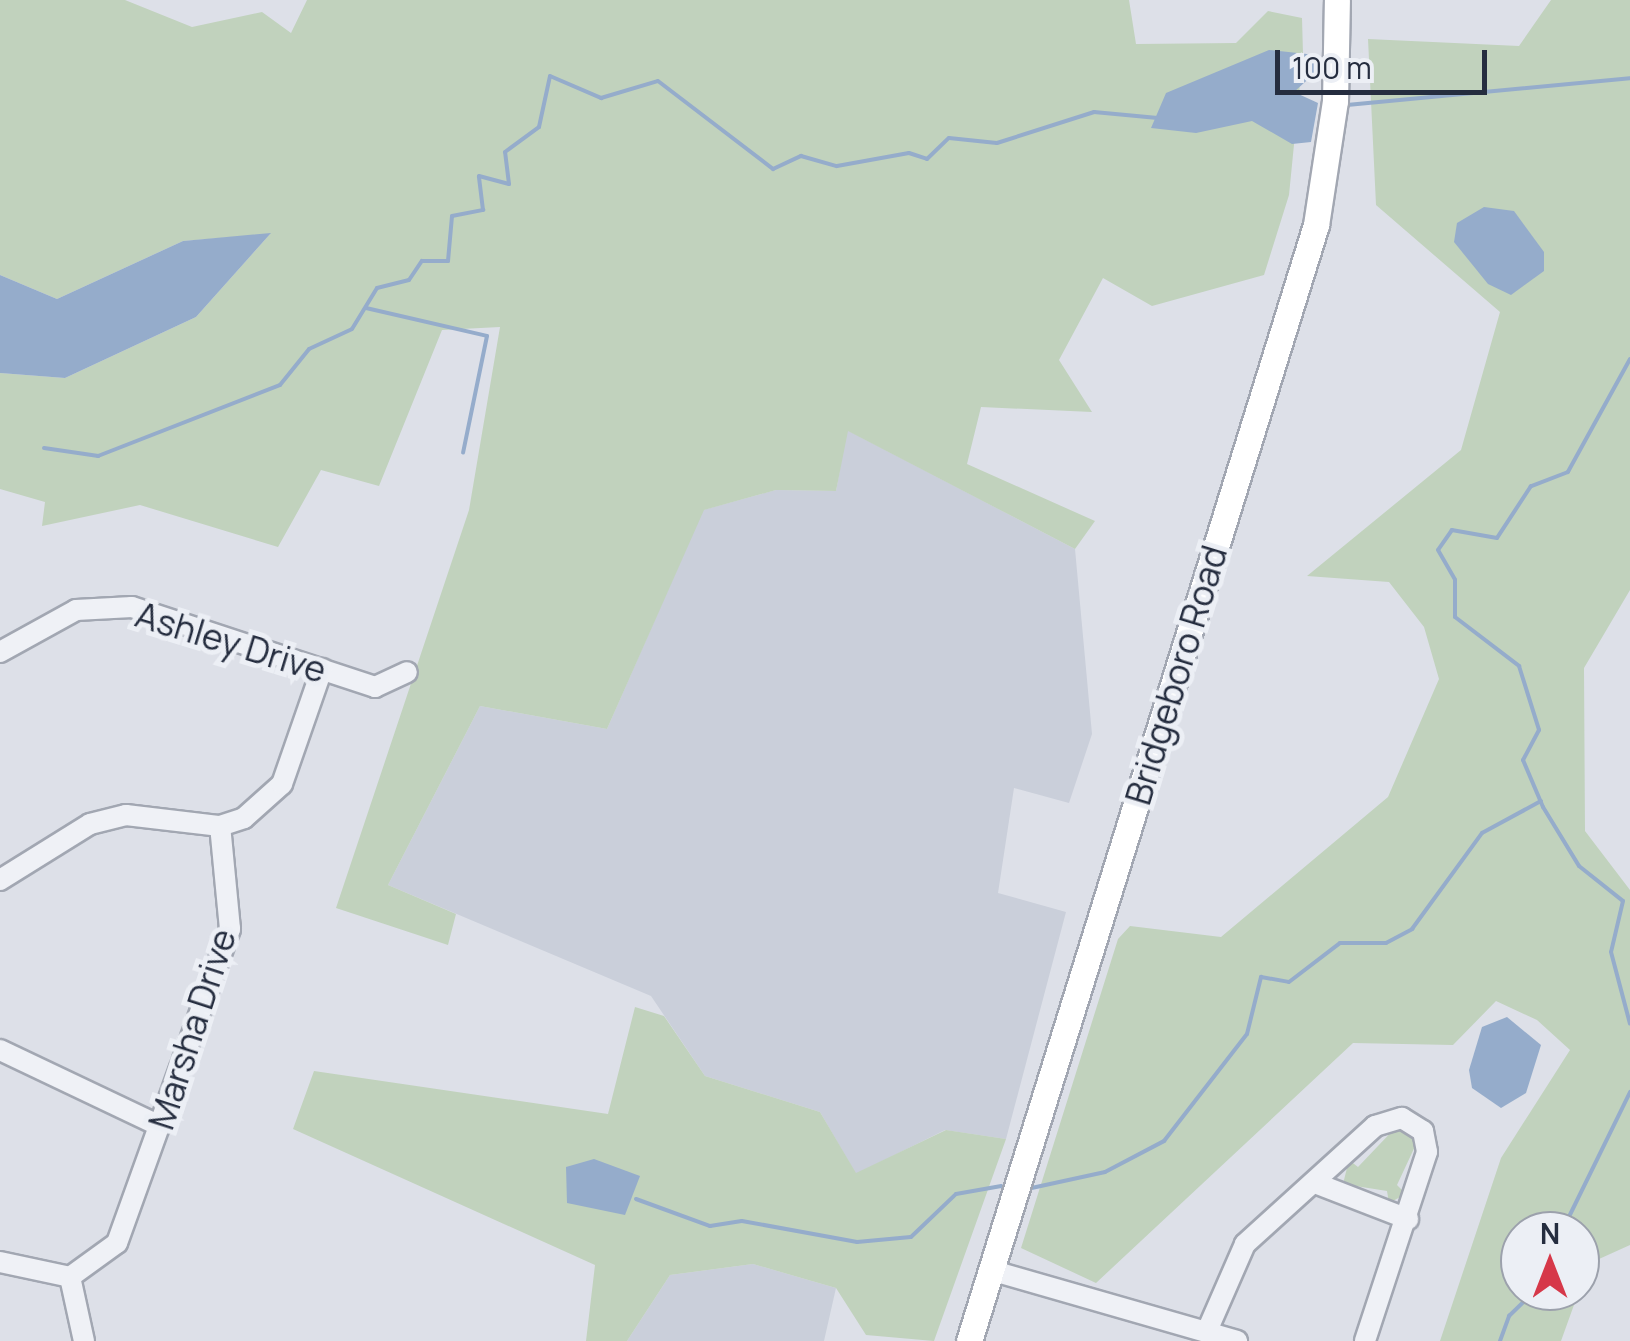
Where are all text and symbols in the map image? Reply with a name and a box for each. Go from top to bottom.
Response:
scale bar [1280,30,1492,92]
text: 100 m [1292,47,1372,88]
street label: Bridgeboro Road [1117,540,1235,810]
street label: Ashley Drive [131,593,331,691]
street label: Marsha Drive [140,923,244,1135]
north arrow [1500,1211,1600,1311]
text: N [1540,1214,1560,1252]

